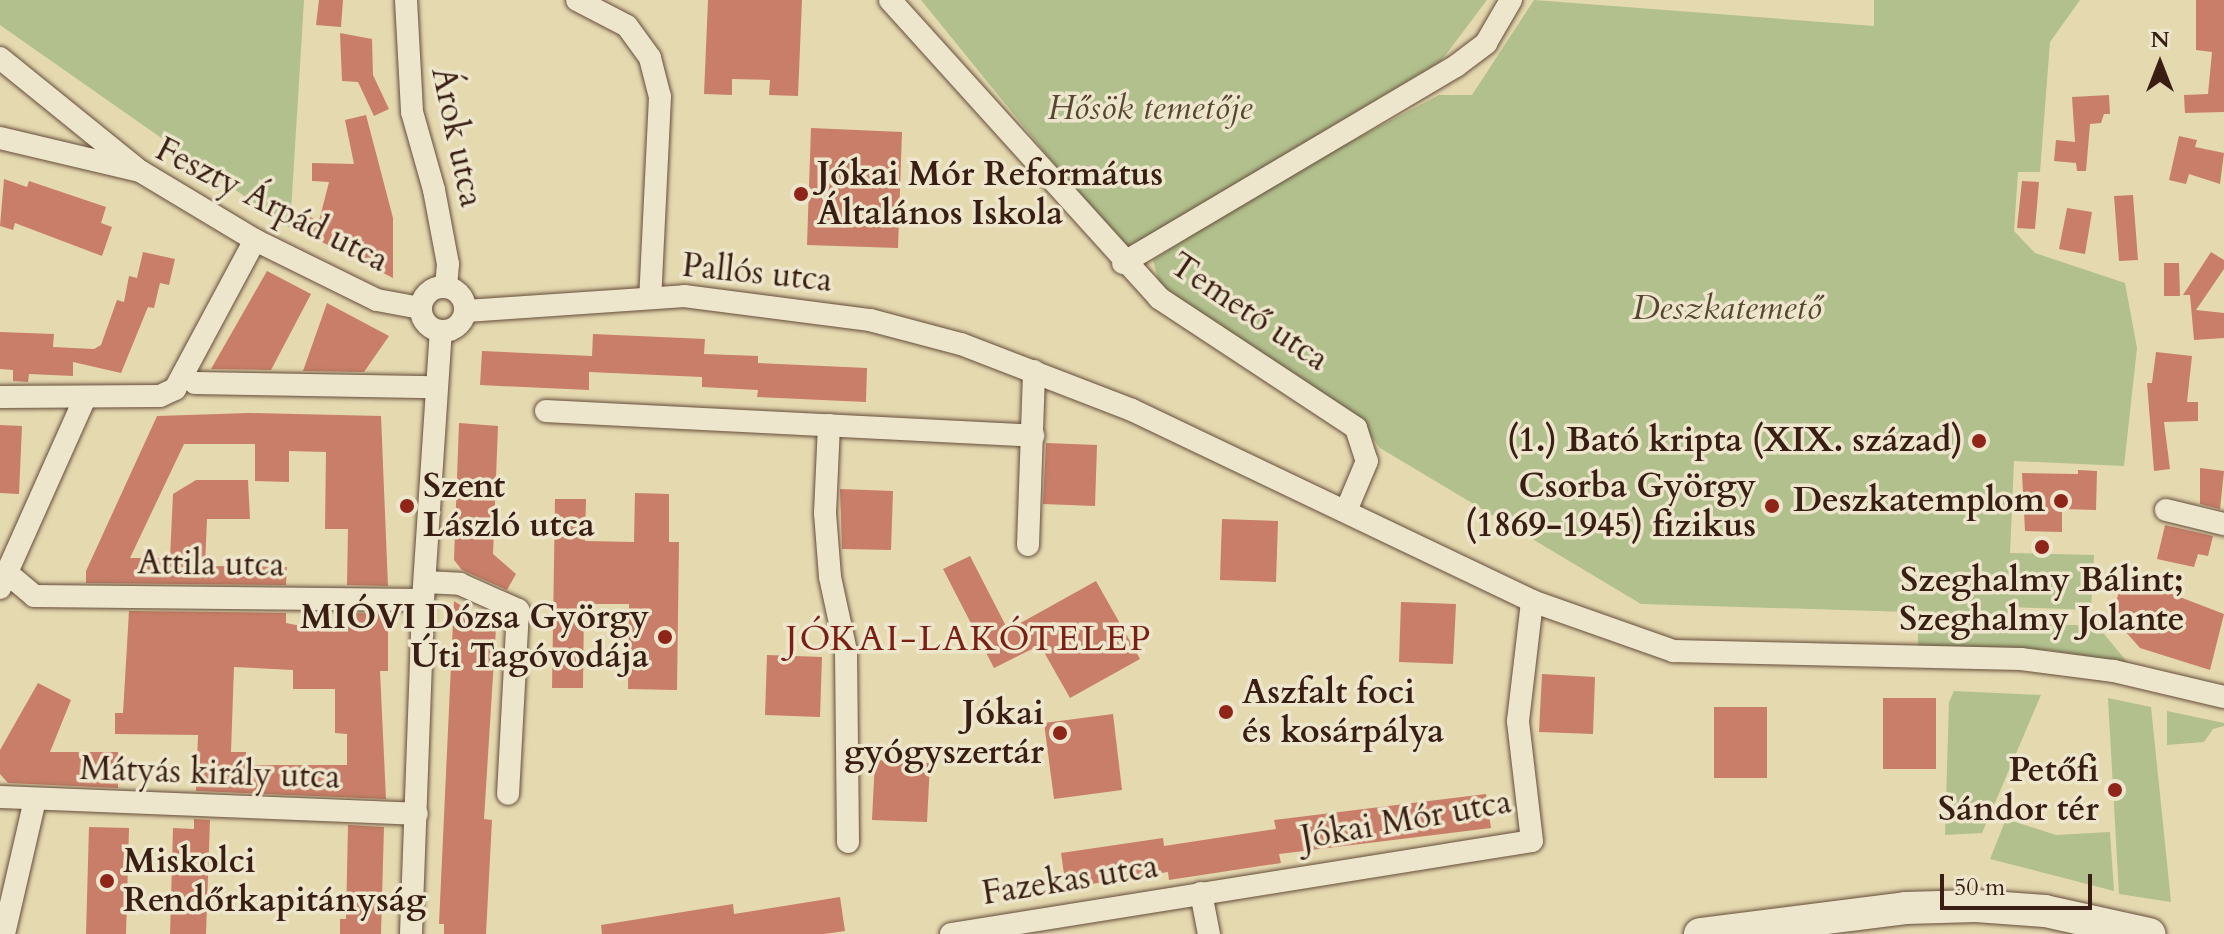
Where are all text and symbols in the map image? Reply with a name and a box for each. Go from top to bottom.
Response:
north arrow [2120,24,2200,104]
text: N [2150,25,2170,55]
street label: Árok utca [422,63,492,211]
park label: Hősök temetője [1048,89,1252,129]
street label: Feszty Árpád utca [149,129,395,281]
place label: Jókai Mór Református Általános Iskola [817,154,1163,234]
marker: Jókai Mór Református Általános Iskola [792,185,810,203]
street label: Temető utca [1162,244,1336,380]
street label: Pallós utca [680,245,834,301]
park label: Deszkatemető [1632,289,1822,329]
place label: (1.) Bató kripta (XIX. század) [1507,421,1963,461]
marker: (1.) Bató kripta (XIX. század) [1970,432,1988,450]
place label: Szent László utca [423,466,595,546]
place label: Csorba György (1869-1945) fizikus [1465,466,1756,546]
place label: Deszkatemplom [1793,481,2045,521]
marker: Deszkatemplom [2052,492,2070,510]
marker: Szent László utca [398,497,416,515]
marker: Csorba György (1869-1945) fizikus [1763,497,1781,515]
marker: Szeghalmy Bálint; Szeghalmy Jolante [2033,538,2051,556]
street label: Attila utca [137,542,285,586]
place label: Szeghalmy Bálint; Szeghalmy Jolante [1899,560,2185,640]
place label: MIÓVI Dózsa György Úti Tagóvodája [300,597,649,676]
district label: JÓKAI-LAKÓTELEP [785,617,1153,661]
marker: MIÓVI Dózsa György Úti Tagóvodája [656,628,674,646]
place label: Aszfalt foci és kosárpálya [1242,672,1444,752]
place label: Jókai gyógyszertár [844,693,1044,772]
marker: Aszfalt foci és kosárpálya [1217,703,1235,721]
marker: Jókai gyógyszertár [1051,724,1069,742]
street label: Mátyás király utca [79,748,341,798]
place label: Petőfi Sándor tér [1938,750,2099,830]
street label: Jókai Mór utca [1298,781,1514,859]
marker: Petőfi Sándor tér [2106,781,2124,799]
place label: Miskolci Rendőrkapitányság [123,841,426,920]
street label: Fazekas utca [979,846,1161,914]
scale bar [1944,858,2096,908]
text: 50 m [1954,871,2005,904]
marker: Miskolci Rendőrkapitányság [98,872,116,890]

